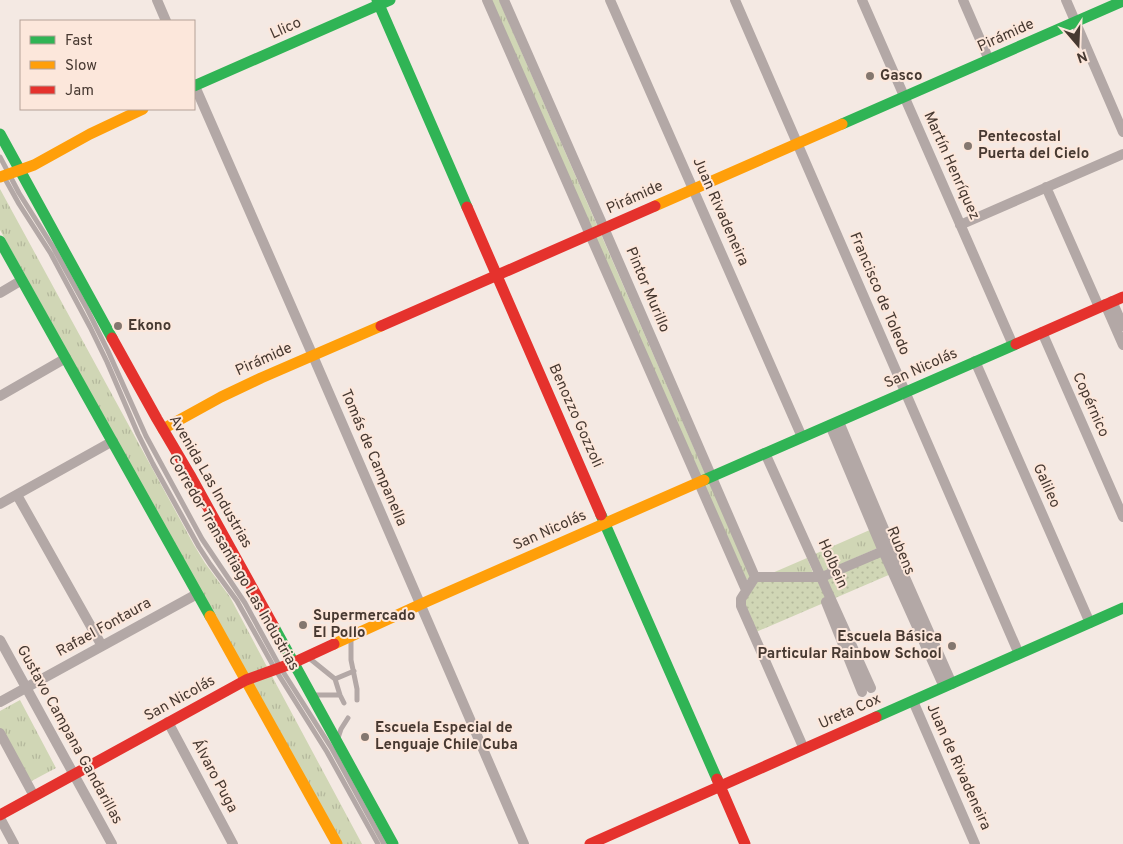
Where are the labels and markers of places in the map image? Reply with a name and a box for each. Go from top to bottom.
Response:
place label: Gasco [880,67,922,86]
marker: Gasco [864,70,876,82]
place label: Pentecostal Puerta del Cielo [978,128,1089,164]
marker: Pentecostal Puerta del Cielo [962,140,974,152]
place label: Ekono [128,317,171,336]
marker: Ekono [112,320,124,332]
place label: Supermercado El Pollo [313,607,415,643]
marker: Supermercado El Pollo [297,619,309,631]
place label: Escuela Básica Particular Rainbow School [757,628,942,664]
marker: Escuela Básica Particular Rainbow School [946,640,958,652]
place label: Escuela Especial de Lenguaje Chile Cuba [375,719,518,755]
marker: Escuela Especial de Lenguaje Chile Cuba [359,731,371,743]

